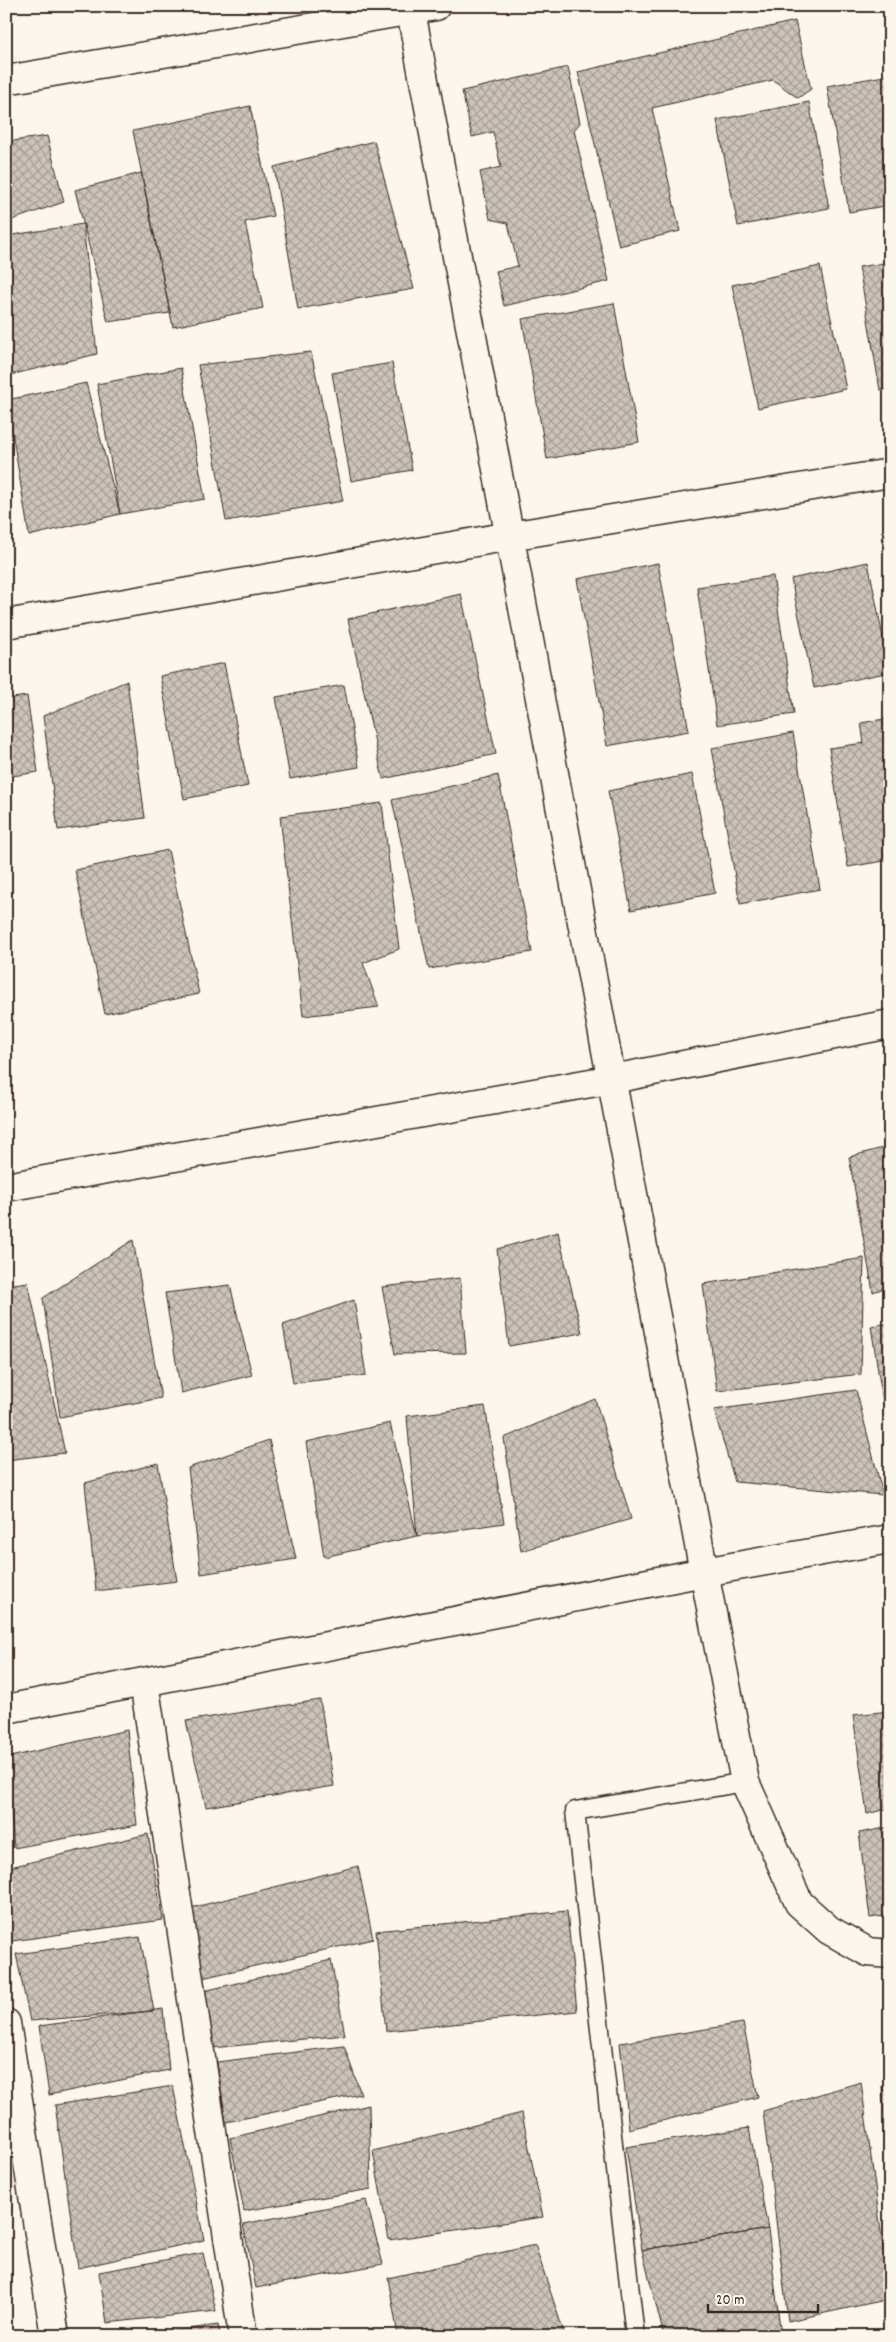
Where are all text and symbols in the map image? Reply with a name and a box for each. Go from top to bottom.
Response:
scale bar [708,2282,818,2314]
text: 20 m [716,2290,744,2312]

